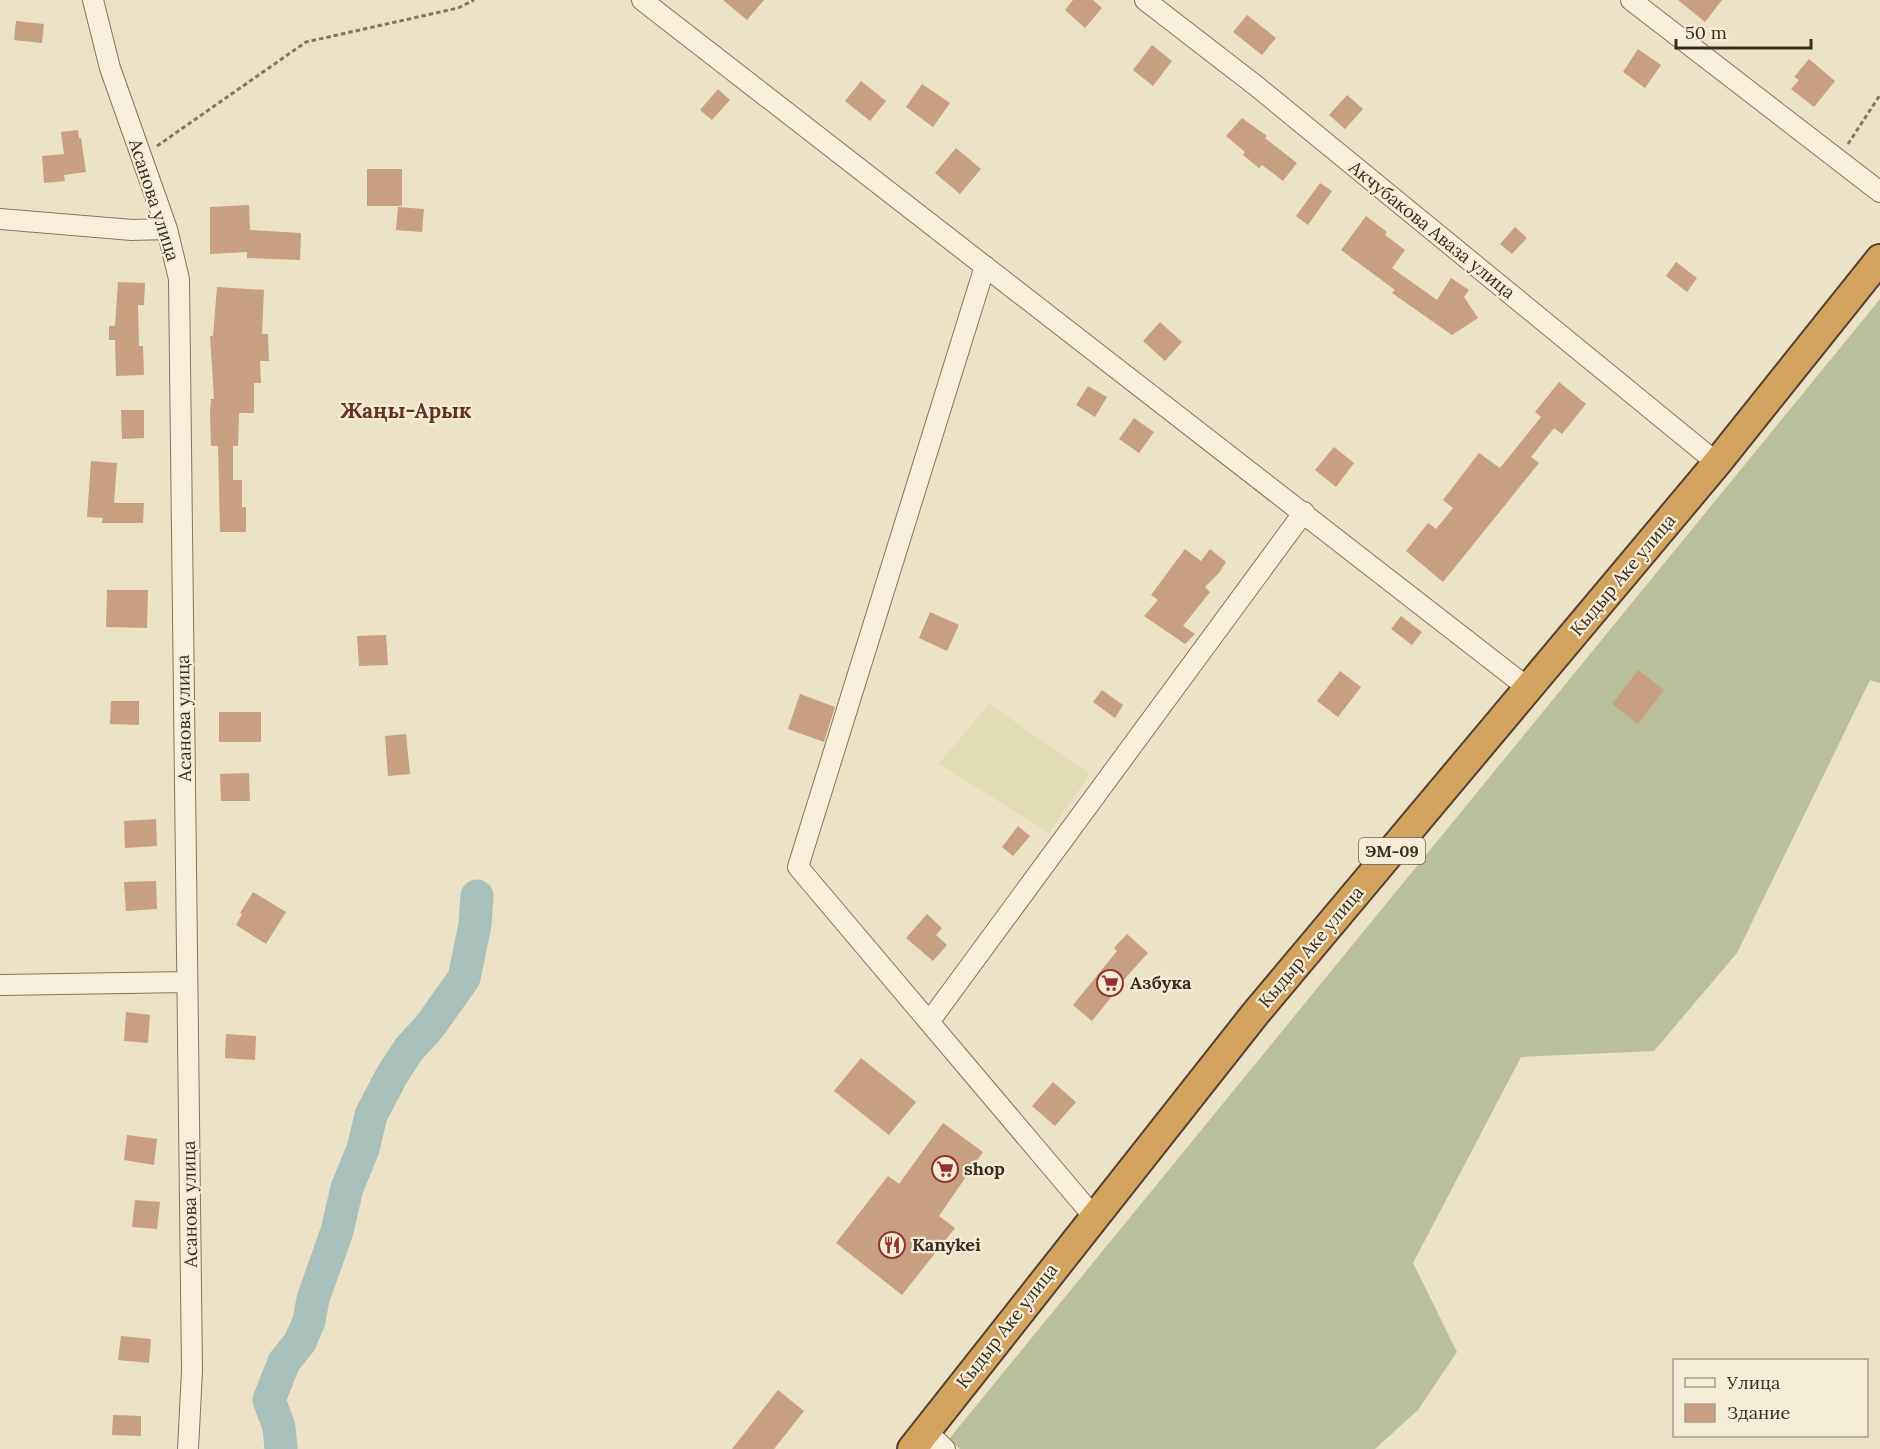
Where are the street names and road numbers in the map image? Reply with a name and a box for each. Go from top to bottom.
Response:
street label: Асанова улица [124,135,185,264]
street label: Акчубакова Аваза улица [1344,155,1520,304]
street label: Кыдыр Аке улица [1565,509,1680,640]
street label: Асанова улица [171,654,196,783]
road number: ЭМ-09 [1359,838,1425,864]
street label: Кыдыр Аке улица [1253,881,1368,1012]
street label: Асанова улица [177,1140,202,1269]
street label: Кыдыр Аке улица [951,1259,1063,1393]

